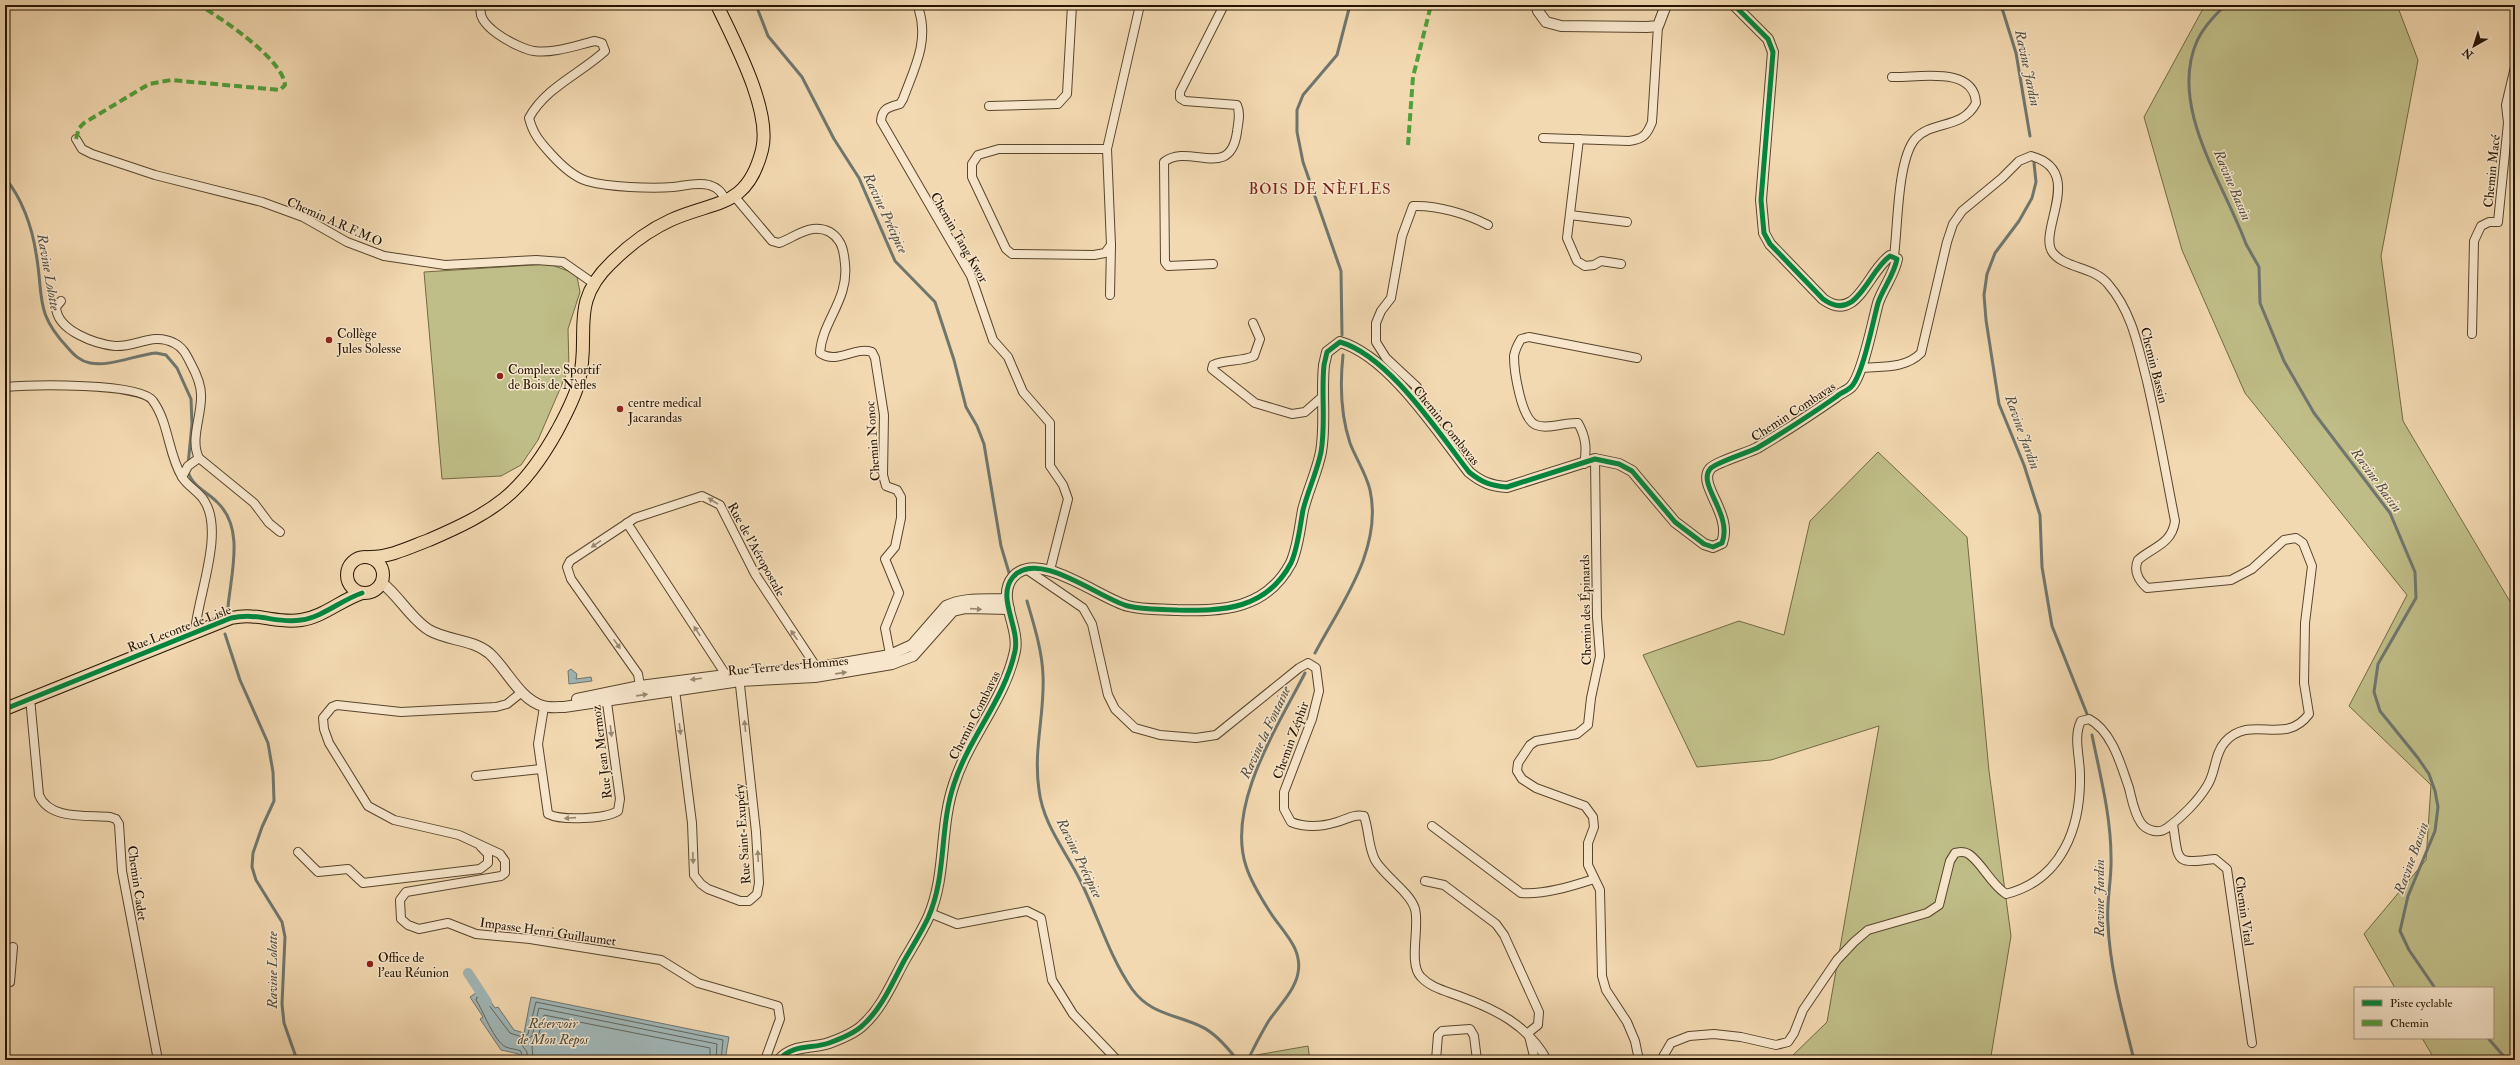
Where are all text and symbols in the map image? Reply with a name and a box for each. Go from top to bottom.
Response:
north arrow [2454,26,2494,66]
water label: Ravine Jardin [2011,27,2044,108]
text: N [2459,45,2477,62]
street label: Chemin Macé [2480,133,2504,208]
water label: Ravine Bassin [2210,146,2255,224]
water label: Ravine Précipice [859,169,912,256]
district label: BOIS DE NÈFLES [1248,179,1392,199]
street label: Chemin Tang Kwor [927,189,992,286]
street label: Chemin A.R.F.M.O [284,194,385,250]
water label: Ravine Lolotte [33,231,64,312]
place label: Collège Jules Solesse [336,326,402,357]
street label: Chemin Bassin [2137,326,2171,405]
marker: Collège Jules Solesse [324,335,334,345]
place label: Complexe Sportif de Bois de Nèfles [508,362,601,393]
marker: Complexe Sportif de Bois de Nèfles [495,371,505,381]
street label: Chemin Combavas [1748,378,1839,445]
street label: Chemin Combavas [1409,383,1483,469]
water label: Ravine Jardin [2001,392,2044,472]
place label: centre medical Jacarandas [627,395,702,426]
street label: Chemin Nonoc [862,400,884,482]
marker: centre medical Jacarandas [615,404,625,414]
water label: Ravine Bassin [2347,444,2406,516]
one-way arrow [707,497,719,504]
street label: Rue de l'Aéropostale [723,500,789,600]
one-way arrow [591,540,601,548]
street label: Chemin des Épinards [1576,554,1596,666]
street label: Rue Leconte de Lisle [125,602,234,656]
one-way arrow [970,605,982,612]
one-way arrow [693,625,700,637]
one-way arrow [790,630,798,640]
one-way arrow [613,639,621,650]
street label: Rue Terre des Hommes [727,653,850,679]
street label: Chemin Combavas [946,668,1004,762]
one-way arrow [834,670,847,677]
one-way arrow [690,675,702,682]
water label: Ravine la Fontaine [1236,683,1294,782]
one-way arrow [636,692,648,698]
street label: Chemin Zéphir [1269,699,1313,782]
street label: Rue Jean Mermoz [588,703,616,800]
one-way arrow [742,720,748,732]
one-way arrow [677,723,683,735]
one-way arrow [608,725,614,737]
street label: Rue Saint-Exupéry [731,783,755,885]
one-way arrow [564,815,576,821]
water label: Ravine Précipice [1052,815,1106,901]
water label: Ravine Bassin [2390,820,2432,897]
street label: Chemin Cadet [124,845,150,922]
one-way arrow [754,850,761,862]
one-way arrow [690,852,697,864]
water label: Ravine Jardin [2091,859,2108,938]
street label: Chemin Vital [2231,875,2257,948]
street label: Impasse Henri Guillaumet [479,914,617,950]
water label: Ravine Lolotte [264,931,281,1010]
place label: Office de l'eau Réunion [378,950,449,981]
marker: Office de l'eau Réunion [365,959,375,969]
legend [2354,987,2494,1039]
text: Piste cyclable [2390,996,2452,1011]
water label: Réservoir de Mon Repos [517,1015,590,1048]
text: Chemin [2390,1016,2429,1031]

